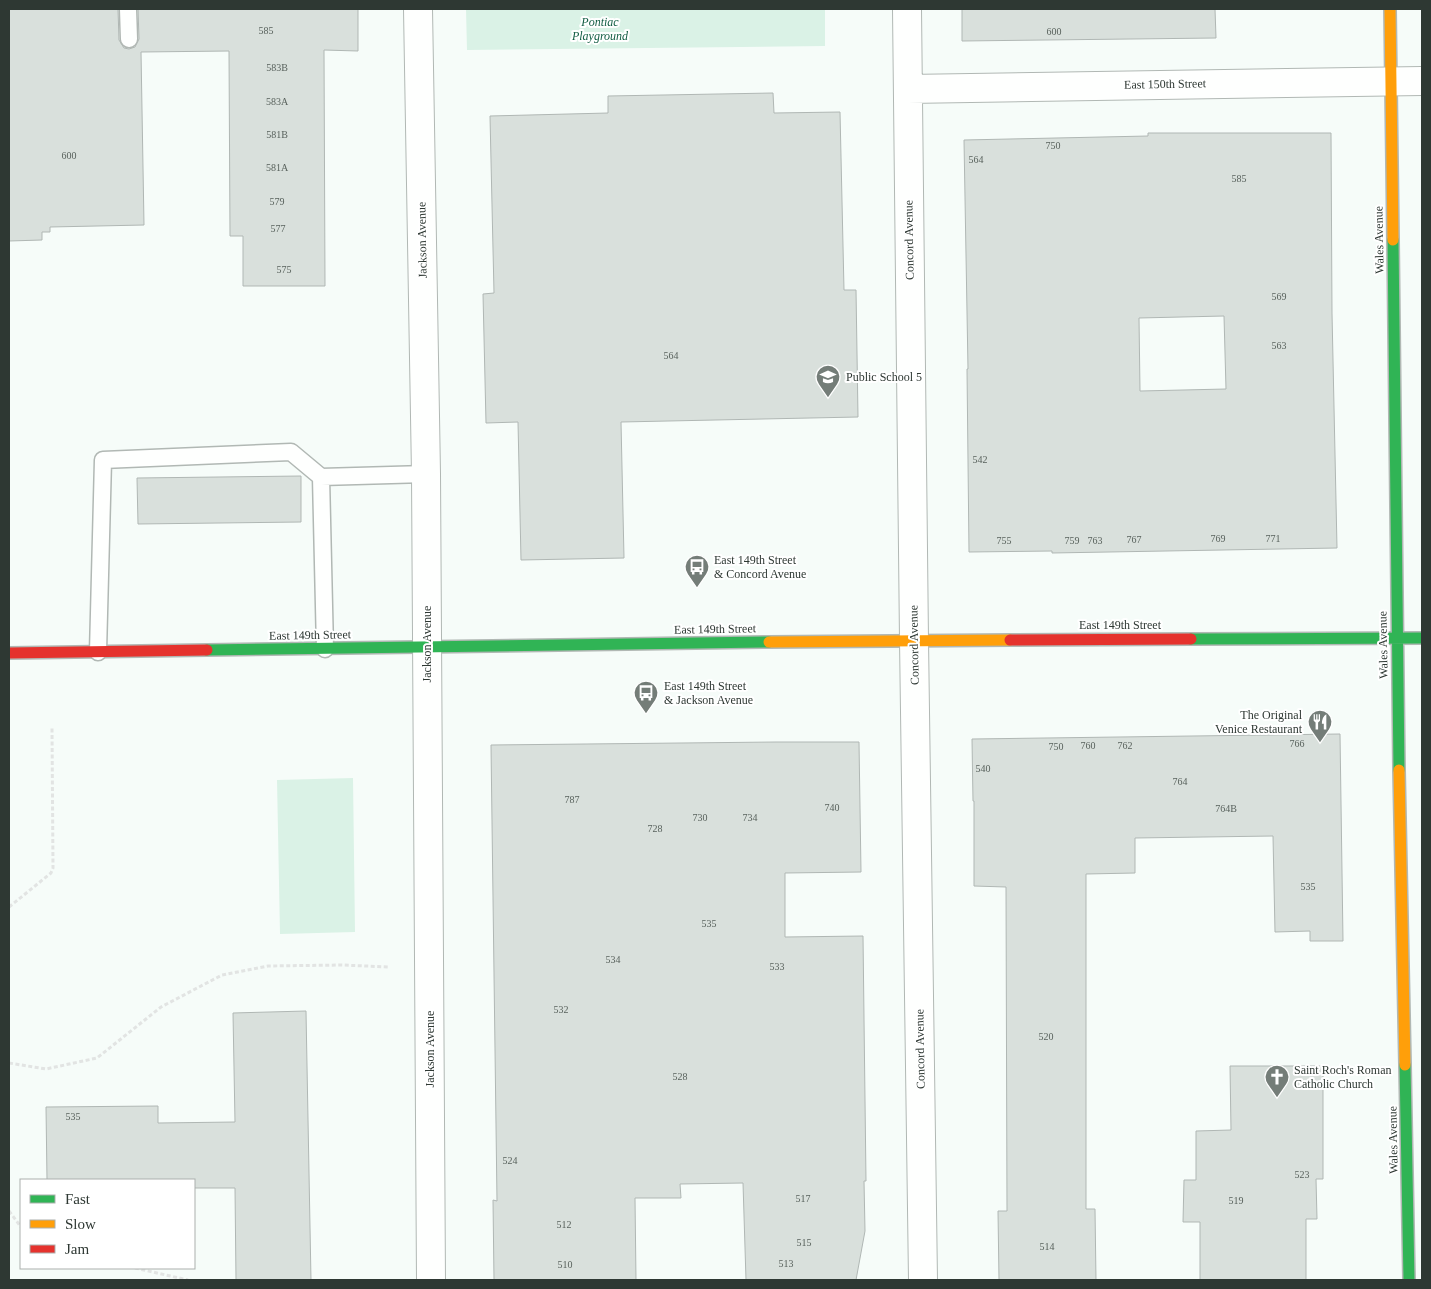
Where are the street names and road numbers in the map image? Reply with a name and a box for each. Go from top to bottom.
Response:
street label: East 150th Street [1124,76,1207,92]
street label: Concord Avenue [901,200,917,280]
street label: Jackson Avenue [414,202,430,278]
street label: Wales Avenue [1371,206,1387,274]
street label: Concord Avenue [906,605,922,685]
street label: Jackson Avenue [420,606,434,682]
street label: Wales Avenue [1375,611,1391,679]
street label: East 149th Street [1079,618,1162,632]
street label: East 149th Street [674,621,757,637]
street label: East 149th Street [269,627,352,643]
street label: Concord Avenue [912,1009,928,1089]
street label: Jackson Avenue [423,1011,437,1087]
street label: Wales Avenue [1385,1106,1401,1174]

